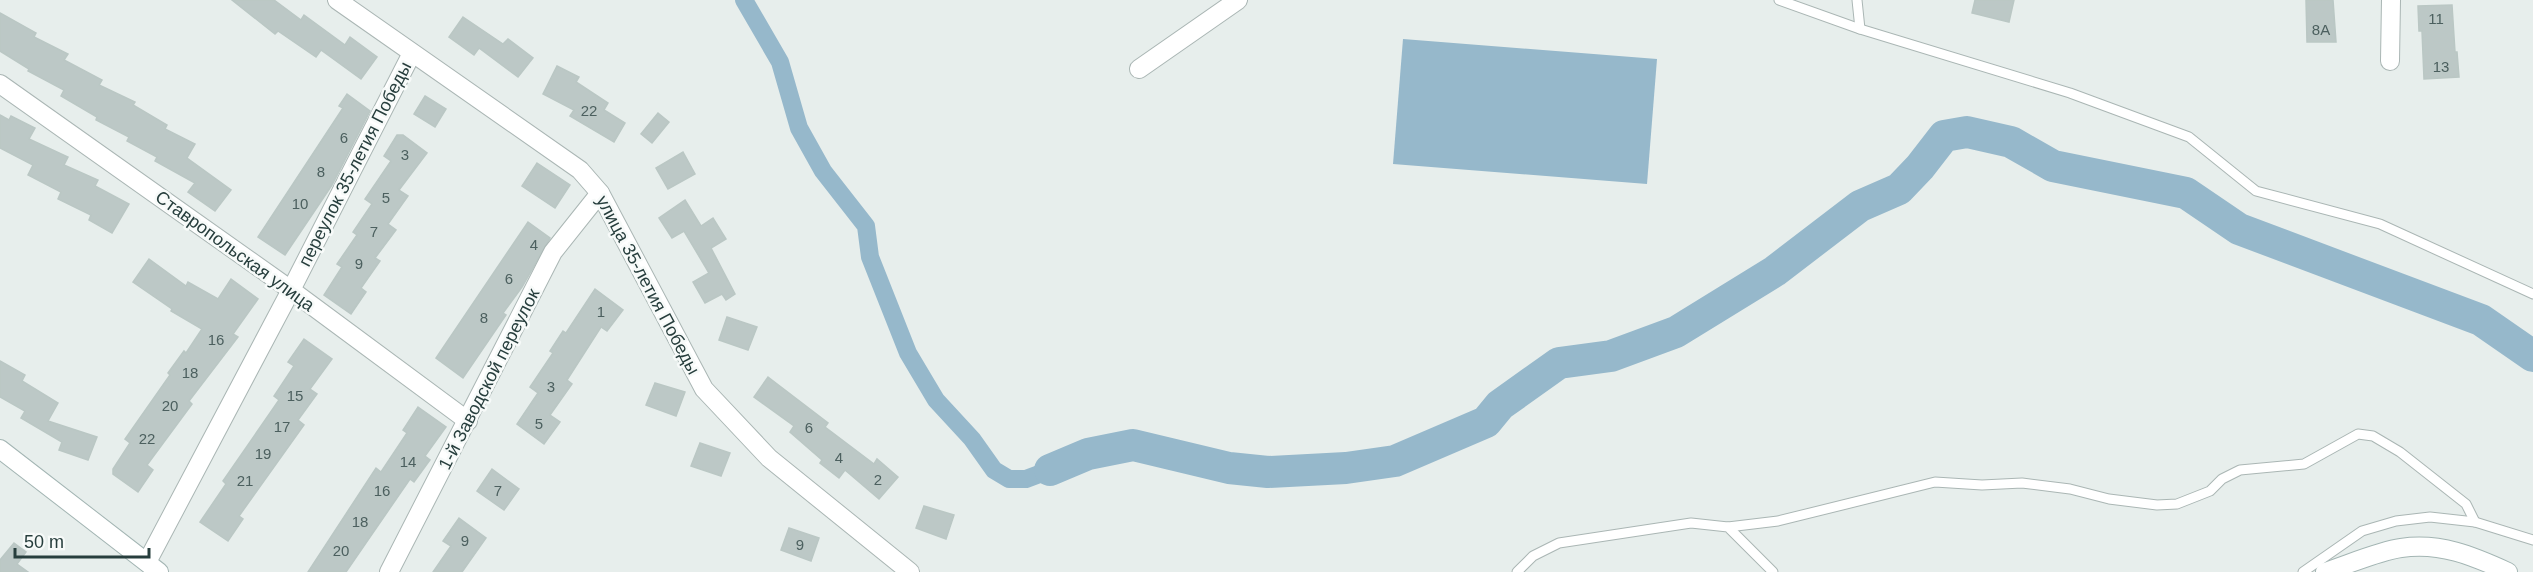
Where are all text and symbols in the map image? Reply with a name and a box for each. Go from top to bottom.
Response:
house number: 11 [2428,10,2444,27]
house number: 8А [2312,21,2330,38]
street label: переулок 35-летия Победы [294,58,416,270]
house number: 13 [2433,58,2449,75]
house number: 22 [581,102,597,119]
house number: 6 [340,129,348,146]
house number: 3 [401,146,409,163]
house number: 8 [317,163,325,180]
street label: Ставропольская улица [152,187,319,316]
house number: 5 [382,188,390,206]
street label: улица 35-летия Победы [592,192,704,378]
house number: 10 [292,195,308,212]
house number: 7 [370,223,378,240]
house number: 4 [530,236,538,253]
house number: 9 [355,255,363,272]
house number: 6 [505,270,513,287]
street label: 1-й Заводской переулок [435,285,543,473]
house number: 1 [597,303,605,320]
house number: 8 [480,309,488,326]
house number: 16 [208,331,224,348]
house number: 18 [182,364,198,381]
house number: 3 [547,378,555,395]
house number: 15 [287,387,303,404]
house number: 20 [162,397,178,414]
house number: 5 [535,415,543,432]
house number: 17 [274,418,290,435]
house number: 6 [805,419,813,436]
house number: 22 [139,430,155,447]
house number: 19 [255,445,271,462]
house number: 4 [835,449,843,466]
house number: 14 [400,453,416,470]
house number: 2 [874,471,882,488]
house number: 21 [237,472,253,489]
house number: 16 [374,482,390,499]
house number: 7 [494,482,502,499]
house number: 18 [352,513,368,530]
scale bar [15,521,148,559]
text: 50 m [24,532,64,552]
house number: 9 [461,532,469,549]
house number: 9 [796,536,804,553]
house number: 20 [333,542,349,559]

